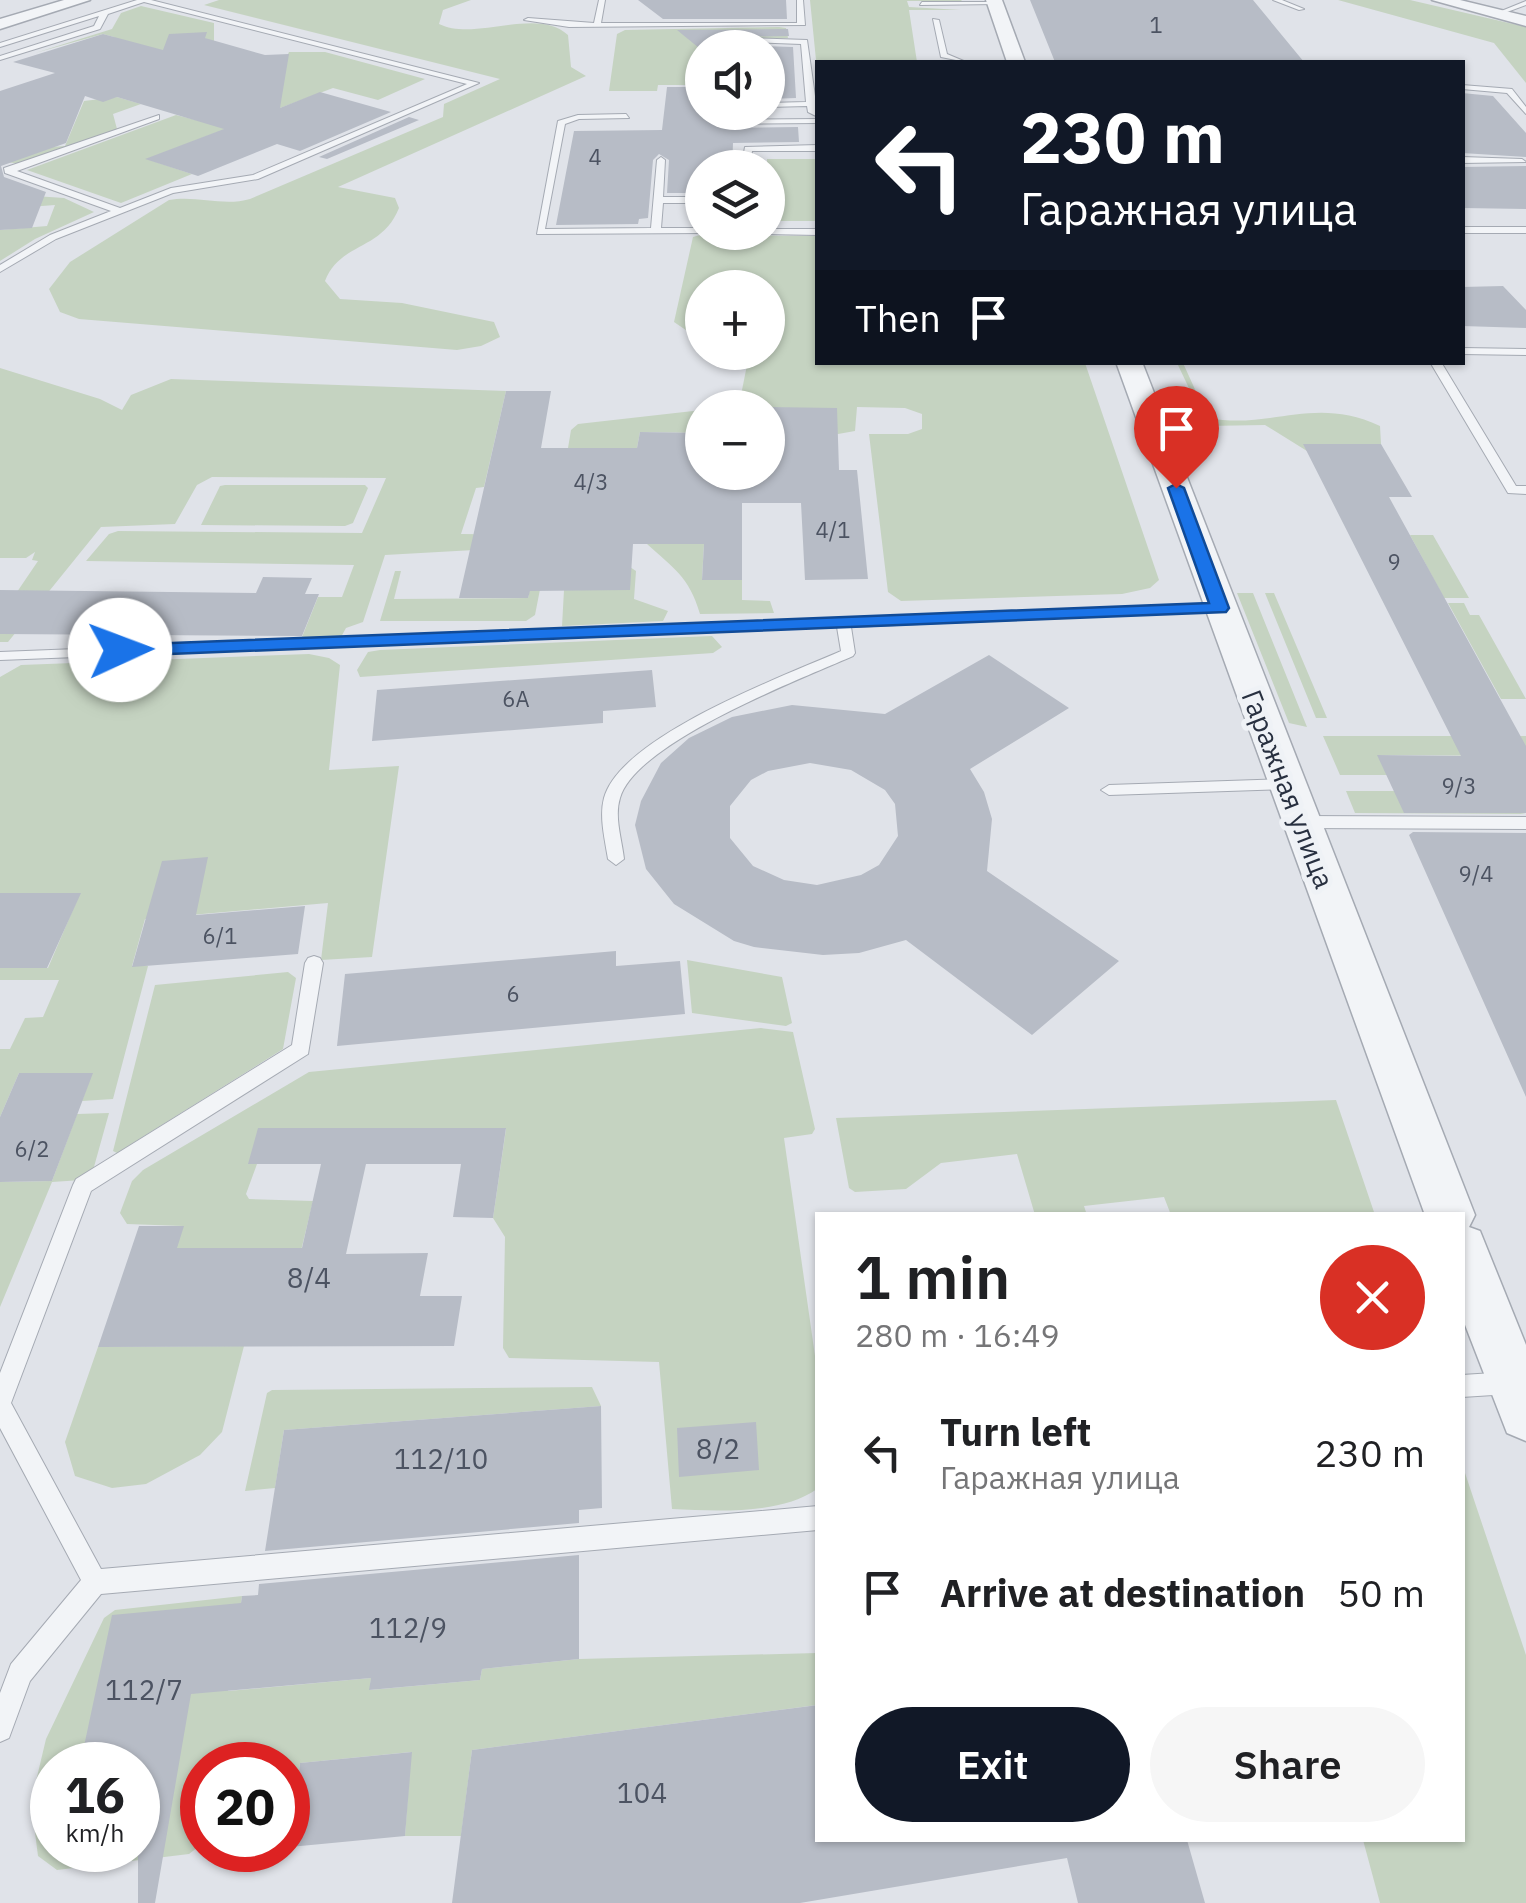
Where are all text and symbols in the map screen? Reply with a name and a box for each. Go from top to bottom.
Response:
house number: 1 [1149,10,1163,39]
map controls [685,30,785,490]
button: sound [685,30,785,130]
text: 230 m [1020,91,1225,182]
icon: left [855,100,985,230]
house number: 4 [588,142,602,171]
button: layers [685,150,785,250]
text: Гаражная улица [1020,179,1357,237]
button: + [685,270,785,370]
icon: arrive [961,290,1016,345]
text: Then [855,293,941,342]
pin [1134,386,1219,489]
button: − [685,390,785,490]
icon: arrive [1149,401,1204,456]
house number: 4/3 [574,467,608,496]
house number: 4/1 [816,515,850,544]
house number: 9 [1387,547,1401,576]
position arrow [68,598,172,702]
house number: 6А [502,684,530,713]
street label: Гаражная улица [1234,684,1343,893]
house number: 9/3 [1442,771,1476,800]
house number: 9/4 [1459,859,1493,888]
house number: 6/1 [203,921,237,950]
house number: 6 [506,979,520,1008]
house number: 6/2 [15,1134,49,1163]
text: 1 min [855,1237,1010,1316]
button: close [1320,1245,1425,1350]
house number: 8/4 [287,1259,331,1296]
text: 280 m · 16:49 [855,1314,1060,1356]
text: Turn left [940,1407,1091,1456]
icon: left [855,1425,910,1480]
text: 230 m [1314,1428,1425,1477]
house number: 8/2 [696,1430,740,1467]
house number: 112/10 [394,1440,488,1477]
text: Гаражная улица [940,1456,1180,1498]
icon: arrive [855,1565,910,1620]
text: Arrive at destination [940,1568,1305,1617]
text: 50 m [1337,1568,1425,1617]
house number: 112/9 [369,1609,447,1646]
house number: 112/7 [105,1671,183,1708]
button: Exit [855,1707,1130,1822]
button: Share [1150,1707,1425,1822]
speed limit sign: 20 [180,1742,310,1872]
text: 16 [65,1762,125,1827]
house number: 104 [617,1774,667,1811]
text: km/h [66,1816,124,1849]

